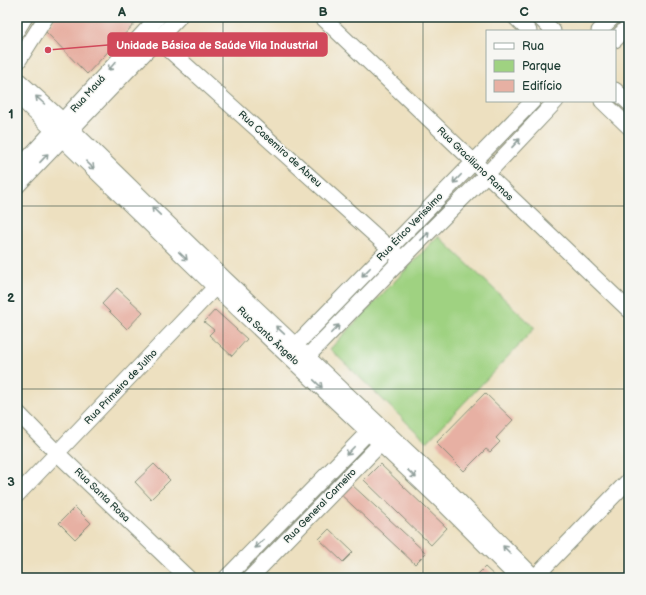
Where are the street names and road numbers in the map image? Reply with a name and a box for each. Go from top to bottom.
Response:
street label: Rua Mauá [68,72,108,115]
street label: Rua Casemiro de Abreu [236,108,324,190]
street label: Rua Graciliano Ramos [434,125,516,203]
street label: Rua Érico Verissimo [374,190,446,264]
street label: Rua Santo Ângelo [234,303,302,368]
street label: Rua Primeiro de Julho [82,347,160,427]
street label: Rua Santa Rosa [72,465,133,525]
street label: Rua General Carneiro [281,466,359,546]

